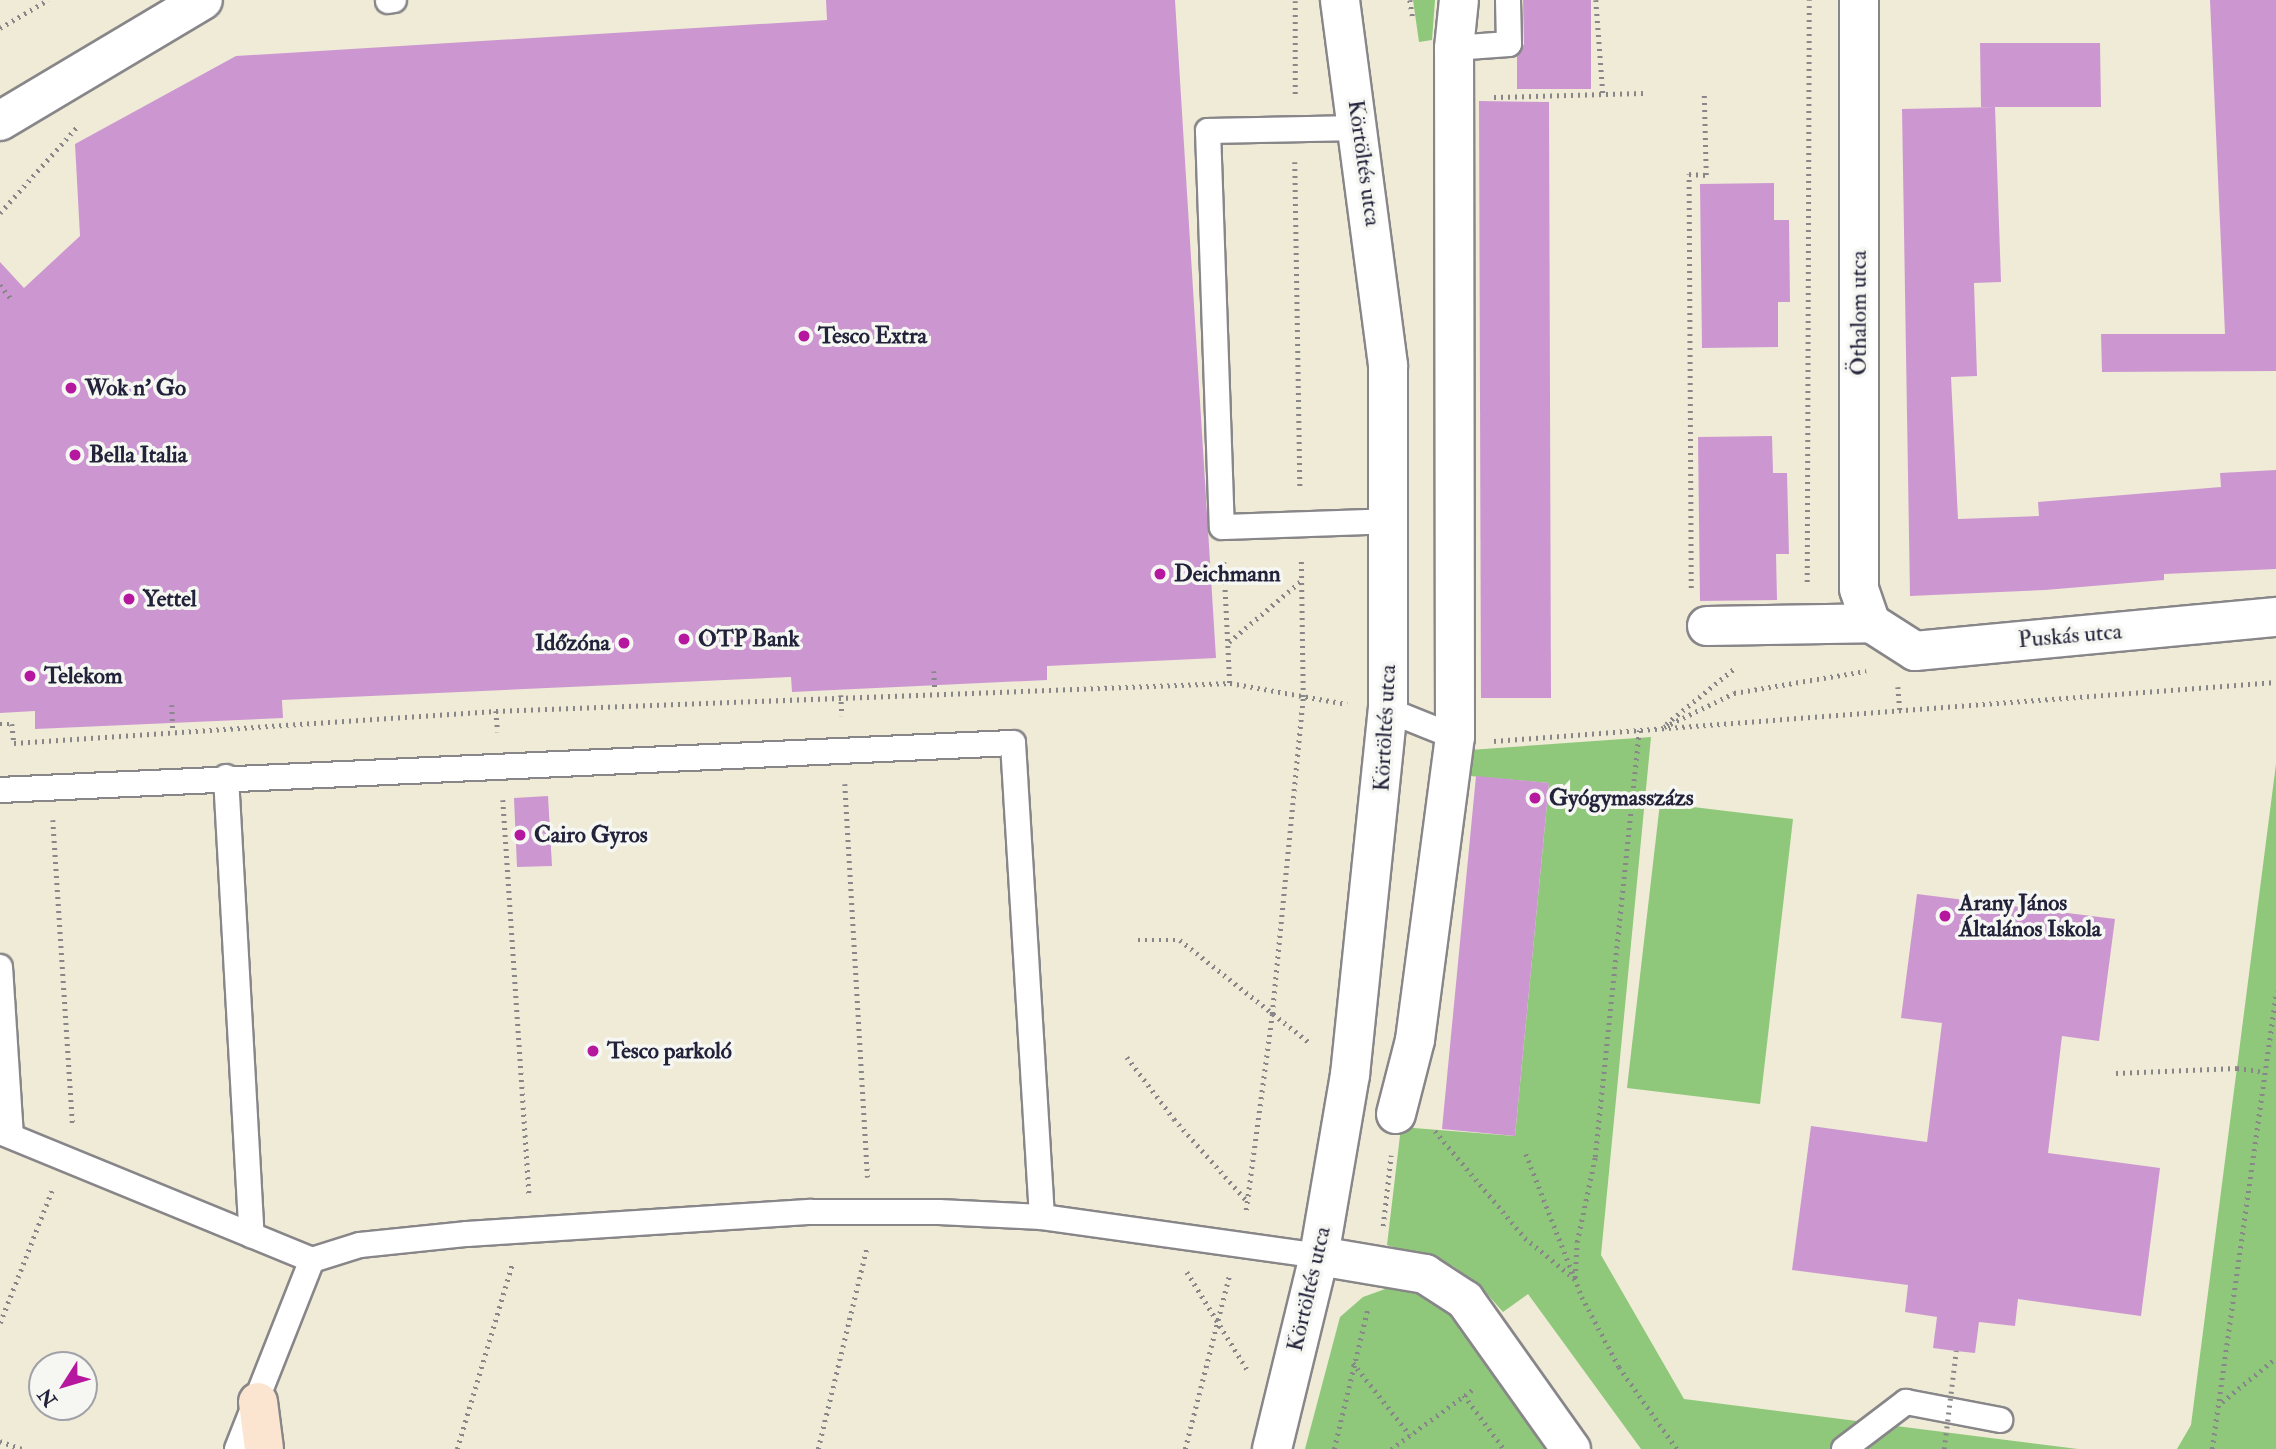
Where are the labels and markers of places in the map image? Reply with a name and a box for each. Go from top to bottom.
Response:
place label: Tesco Extra [818,322,927,350]
marker: Tesco Extra [796,328,812,344]
place label: Wok n' Go [85,374,186,402]
marker: Wok n' Go [63,380,79,396]
place label: Bella Italia [89,441,187,469]
marker: Bella Italia [67,447,83,463]
place label: Deichmann [1174,560,1281,588]
marker: Deichmann [1152,566,1168,582]
place label: Yettel [143,585,197,613]
marker: Yettel [121,591,137,607]
place label: OTP Bank [698,625,800,653]
place label: Időzóna [535,629,610,657]
marker: OTP Bank [676,631,692,647]
marker: Időzóna [616,635,632,651]
place label: Telekom [44,662,123,690]
marker: Telekom [22,668,38,684]
place label: Gyógymasszázs [1549,784,1694,812]
marker: Gyógymasszázs [1527,790,1543,806]
place label: Cairo Gyros [534,821,648,849]
marker: Cairo Gyros [512,827,528,843]
place label: Arany János Általános Iskola [1959,889,2101,943]
marker: Arany János Általános Iskola [1937,908,1953,924]
place label: Tesco parkoló [607,1037,732,1065]
marker: Tesco parkoló [585,1043,601,1059]

